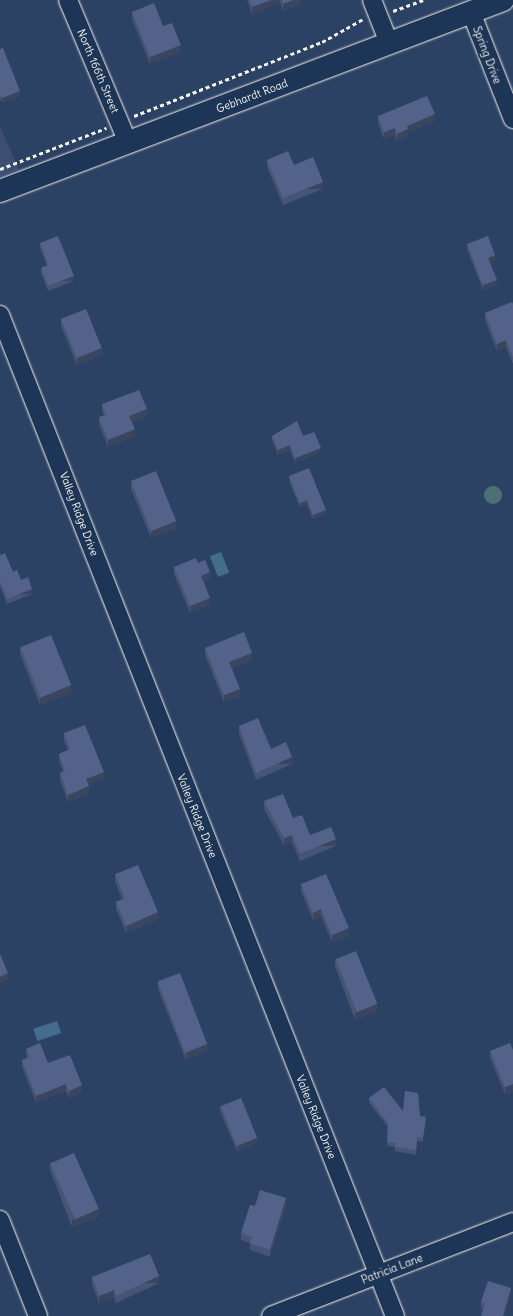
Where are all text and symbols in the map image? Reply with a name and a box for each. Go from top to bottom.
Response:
street label: Spring Drive [470,24,504,86]
street label: North 166th Street [74,27,122,115]
street label: Gebhardt Road [214,76,290,116]
street label: Valley Ridge Drive [57,470,101,558]
street label: Valley Ridge Drive [174,772,220,860]
street label: Valley Ridge Drive [293,1073,339,1161]
street label: Patricia Lane [359,1251,425,1287]

